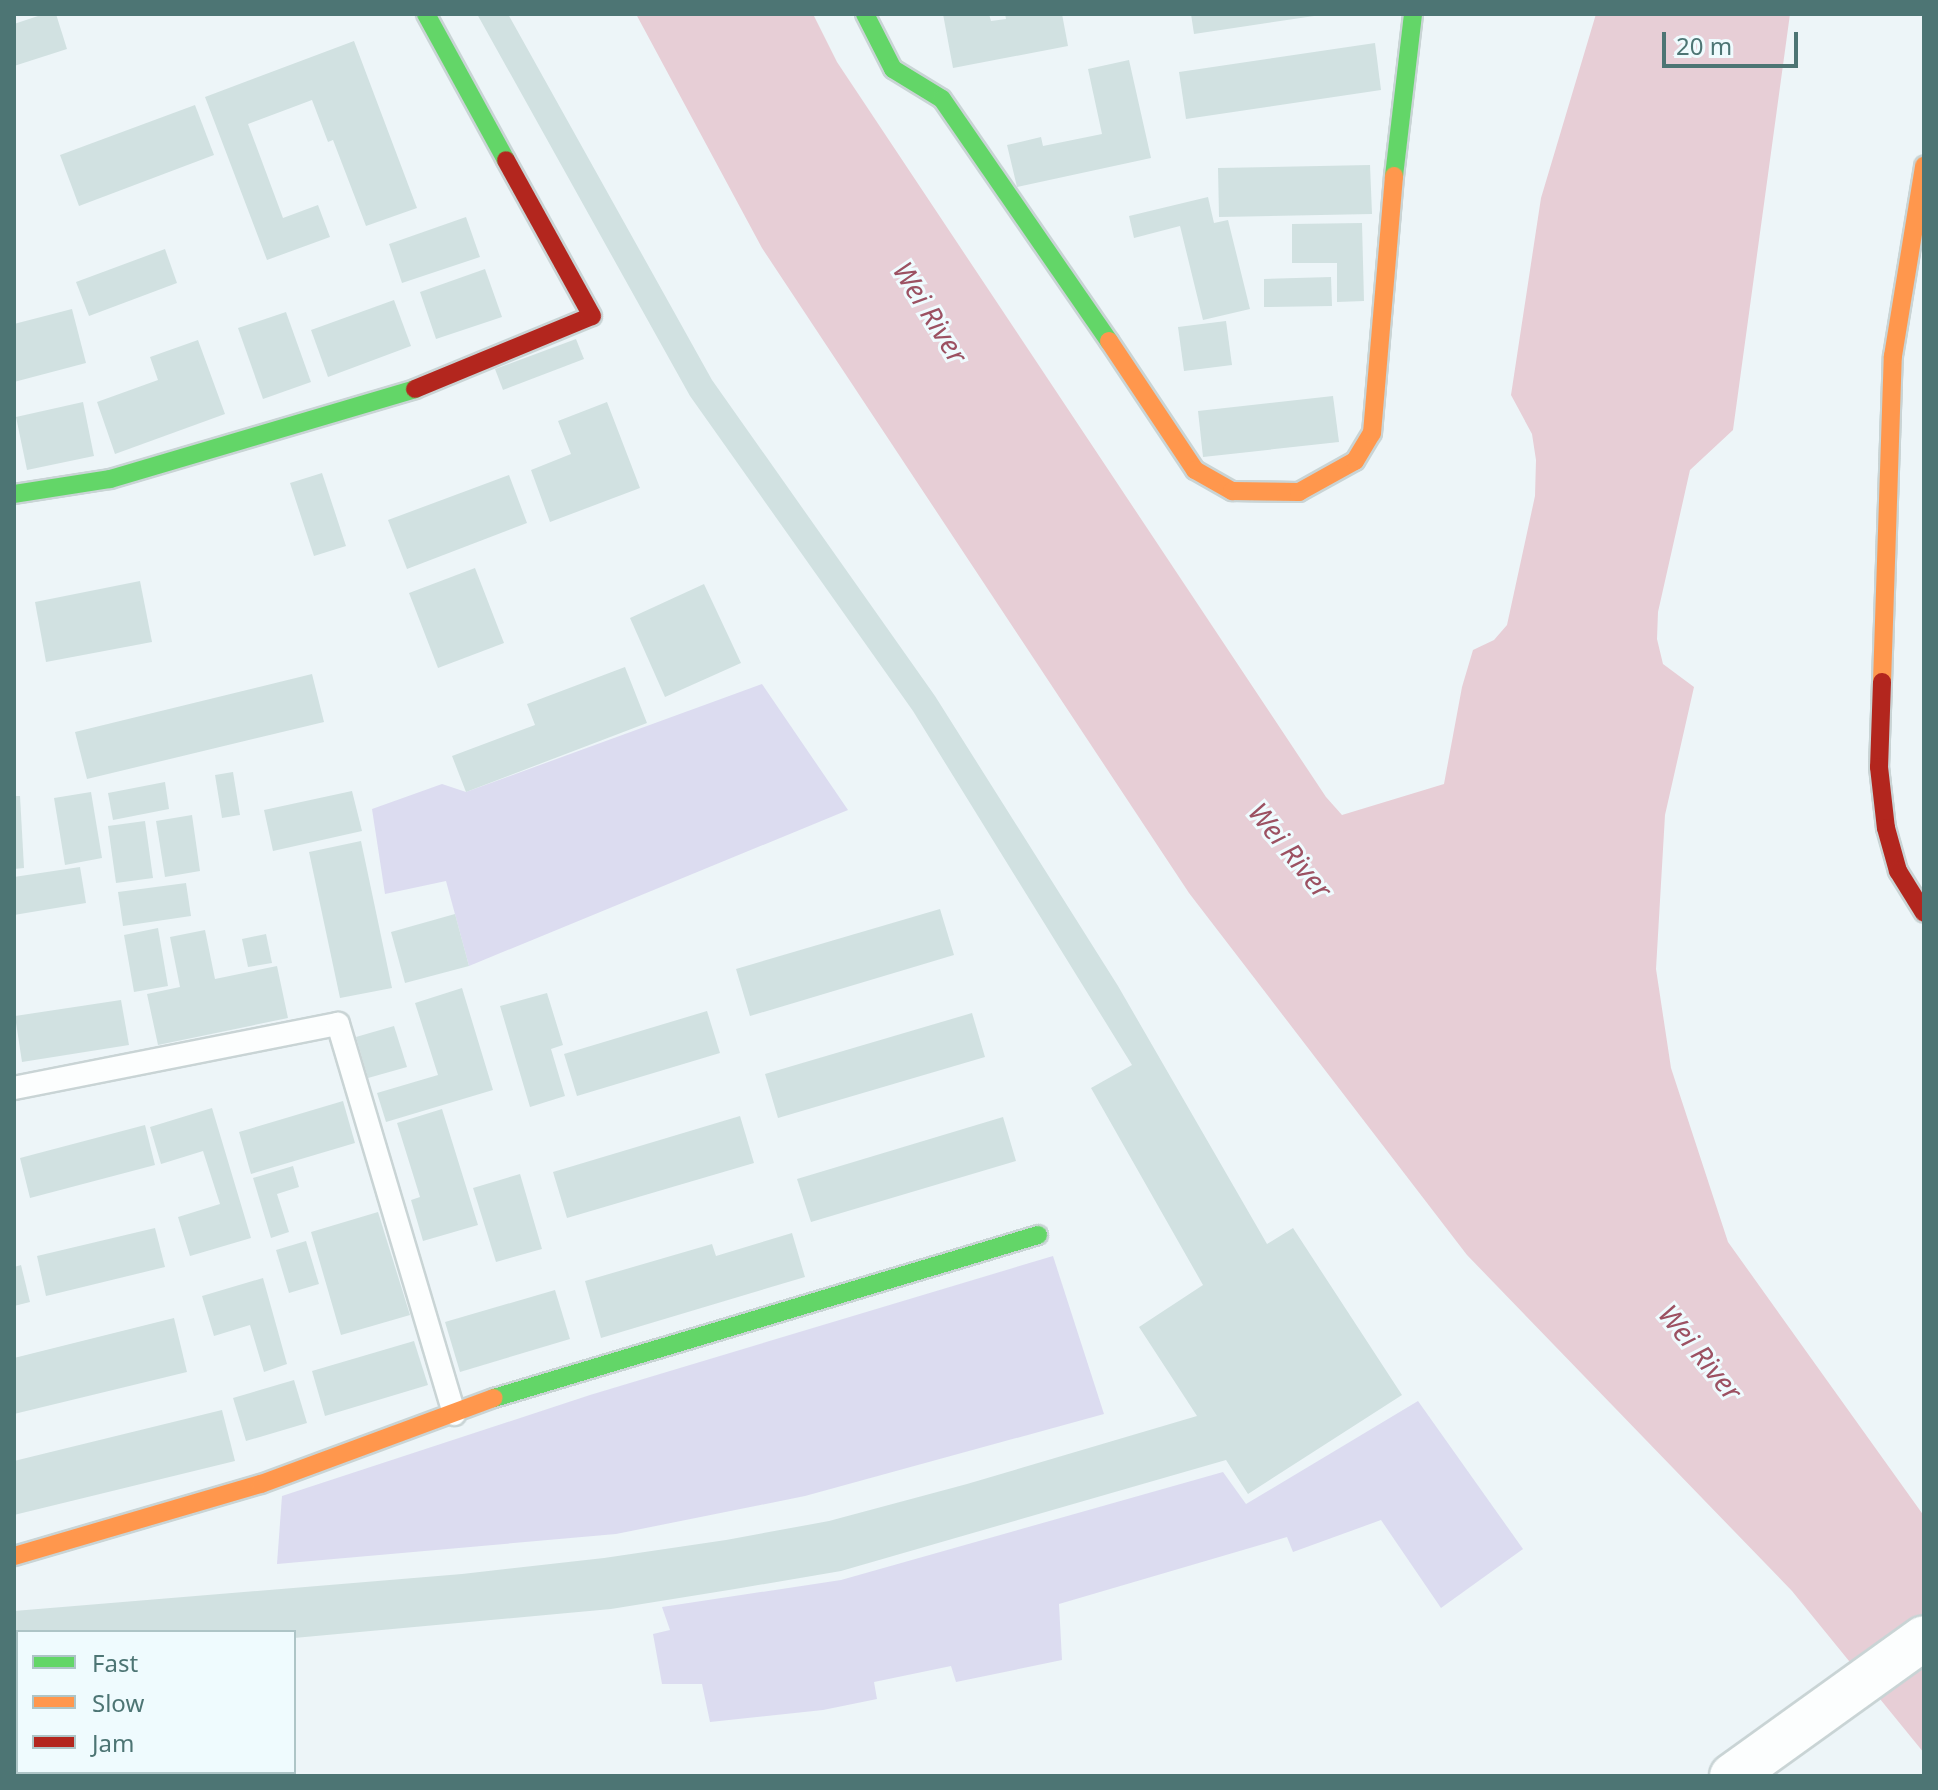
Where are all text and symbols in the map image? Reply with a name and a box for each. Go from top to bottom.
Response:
scale bar [1666,16,1802,66]
text: 20 m [1676,29,1732,62]
water label: Wei River [887,255,975,369]
water label: Wei River [1242,795,1340,905]
water label: Wei River [1652,1297,1750,1407]
legend [16,1630,296,1774]
text: Fast [92,1646,138,1679]
text: Slow [92,1686,144,1719]
text: Jam [92,1726,134,1759]

